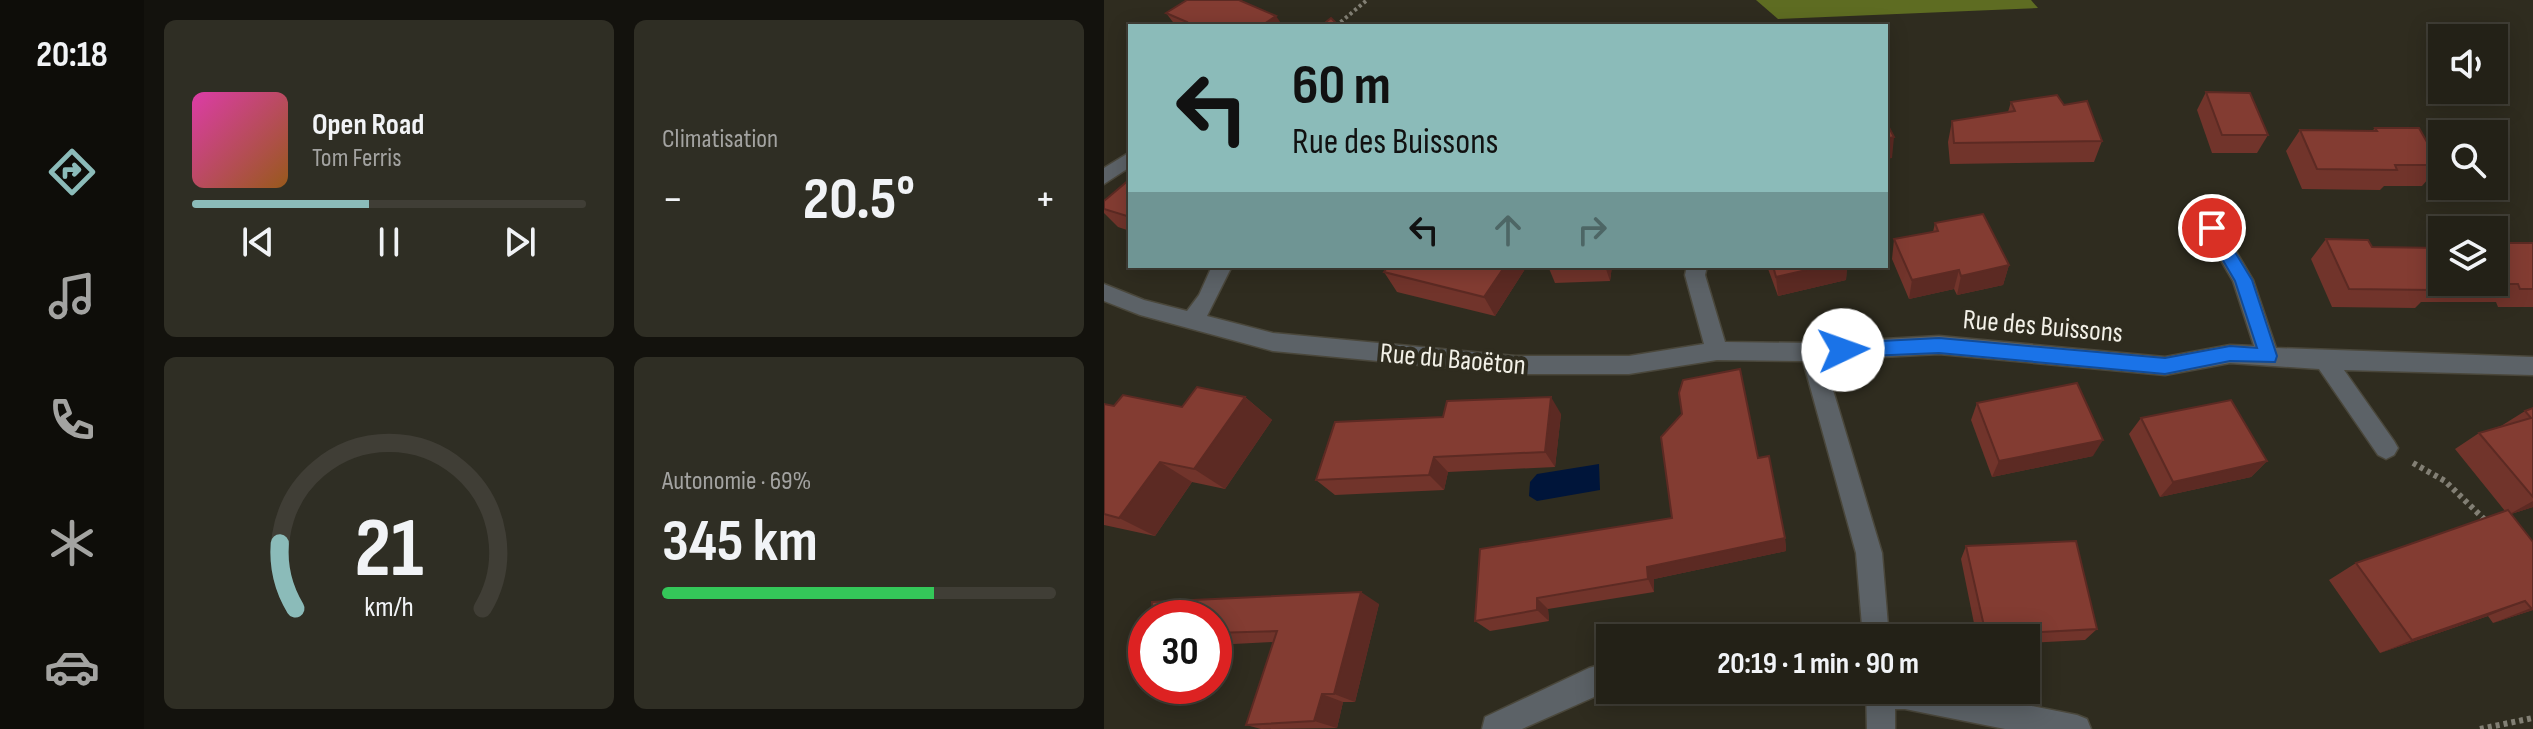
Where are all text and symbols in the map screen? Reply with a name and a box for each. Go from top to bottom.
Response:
map controls [2428,24,2508,296]
button: sound [2428,24,2508,104]
text: 20:18 [36,34,108,77]
text: 60 m [1292,53,1391,120]
icon: left [1160,56,1264,160]
text: Open Road [312,107,424,143]
button: search [2428,120,2508,200]
text: Rue des Buissons [1292,121,1499,164]
text: Climatisation [662,124,778,155]
text: Tom Ferris [312,143,402,174]
icon: directions [44,144,100,200]
text: 20.5° [803,164,915,236]
text: − [662,173,684,226]
text: + [1034,173,1056,226]
pin [2178,194,2246,262]
icon: arrive [2190,206,2234,250]
icon: left [1402,208,1446,252]
icon: ahead [1486,208,1530,252]
icon: right [1570,208,1614,252]
button: layers [2428,216,2508,296]
icon: previous [236,220,280,264]
icon: pause [367,220,411,264]
icon: next [498,220,542,264]
icon: music [44,268,100,324]
street label: Rue des Buissons [1961,303,2124,350]
position arrow [1801,308,1885,392]
street label: Rue du Baoëton [1379,337,1527,382]
icon: phone [44,392,100,448]
text: Autonomie · 69% [662,466,811,497]
text: 21 [354,499,424,599]
text: 345 km [662,506,818,578]
icon: climate [44,515,100,571]
text: km/h [364,590,414,625]
speed limit sign: 30 [1128,600,1232,704]
icon: car [44,639,100,695]
text: 20:19 · 1 min · 90 m [1717,646,1919,682]

